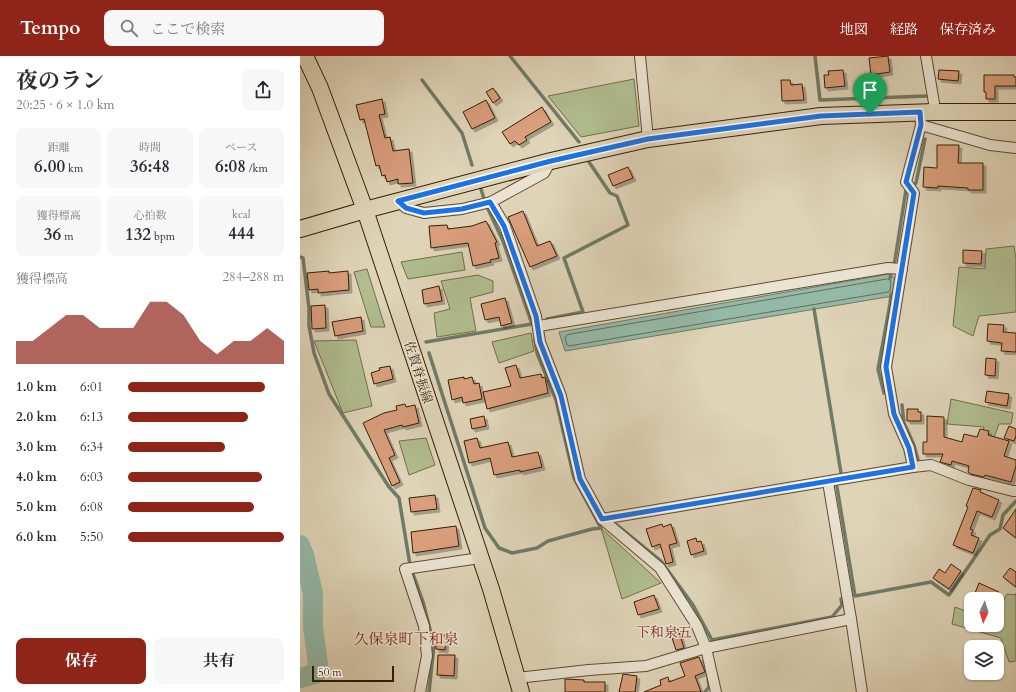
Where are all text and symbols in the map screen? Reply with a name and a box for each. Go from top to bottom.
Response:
search box [104,10,384,46]
text: Tempo [20,15,80,41]
icon: search [118,17,140,39]
text: ここで検索 [150,19,225,39]
text: 地図 [840,20,868,39]
text: 経路 [890,20,918,39]
text: 保存済み [940,20,996,39]
text: 夜のラン [16,66,104,96]
button: share [242,69,284,111]
pin [853,73,887,114]
icon: arrive [859,79,881,101]
text: 20:25 · 6 × 1.0 km [16,96,115,114]
text: 距離 [48,140,70,155]
text: 時間 [139,140,161,155]
text: ペース [225,140,258,155]
text: 6.00 [34,155,65,178]
text: 36:48 [130,155,170,178]
text: 6:08 [215,155,246,178]
text: km [65,161,83,176]
text: /km [246,161,268,176]
text: kcal [232,207,251,222]
text: 獲得標高 [37,208,81,223]
text: 心拍数 [133,208,166,223]
text: 444 [228,222,254,245]
text: 36 [44,223,61,246]
text: 132 [125,223,151,246]
text: m [61,229,74,244]
text: bpm [151,229,175,244]
text: 284–288 m [222,268,284,286]
text: 獲得標高 [16,270,68,288]
street label: 佐賀脊振線 [399,339,437,406]
text: 1.0 km [16,378,57,396]
text: 6:01 [80,378,103,396]
text: 2.0 km [16,408,57,426]
text: 6:13 [80,408,103,426]
text: 3.0 km [16,438,57,456]
text: 6:34 [80,438,103,456]
text: 4.0 km [16,468,57,486]
text: 6:03 [80,468,103,486]
text: 5.0 km [16,498,57,516]
text: 6:08 [80,498,103,516]
text: 6.0 km [16,528,57,546]
text: 5:50 [80,528,103,546]
north arrow [964,592,1004,632]
map controls [964,592,1004,680]
district label: 下和泉五 [636,623,692,642]
district label: 久保泉町下和泉 [353,629,459,649]
button: 保存 [16,638,146,684]
button: 共有 [154,638,284,684]
button: layers [964,640,1004,680]
scale bar [312,664,394,683]
text: 50 m [318,665,342,680]

